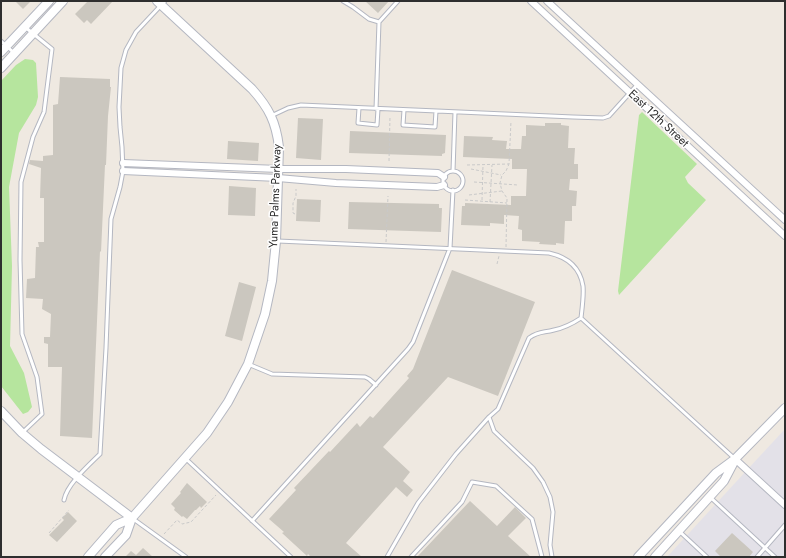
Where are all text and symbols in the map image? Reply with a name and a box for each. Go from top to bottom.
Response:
street label: East 12th Street [625,87,691,151]
street label: Yuma Palms Parkway [267,144,285,248]

